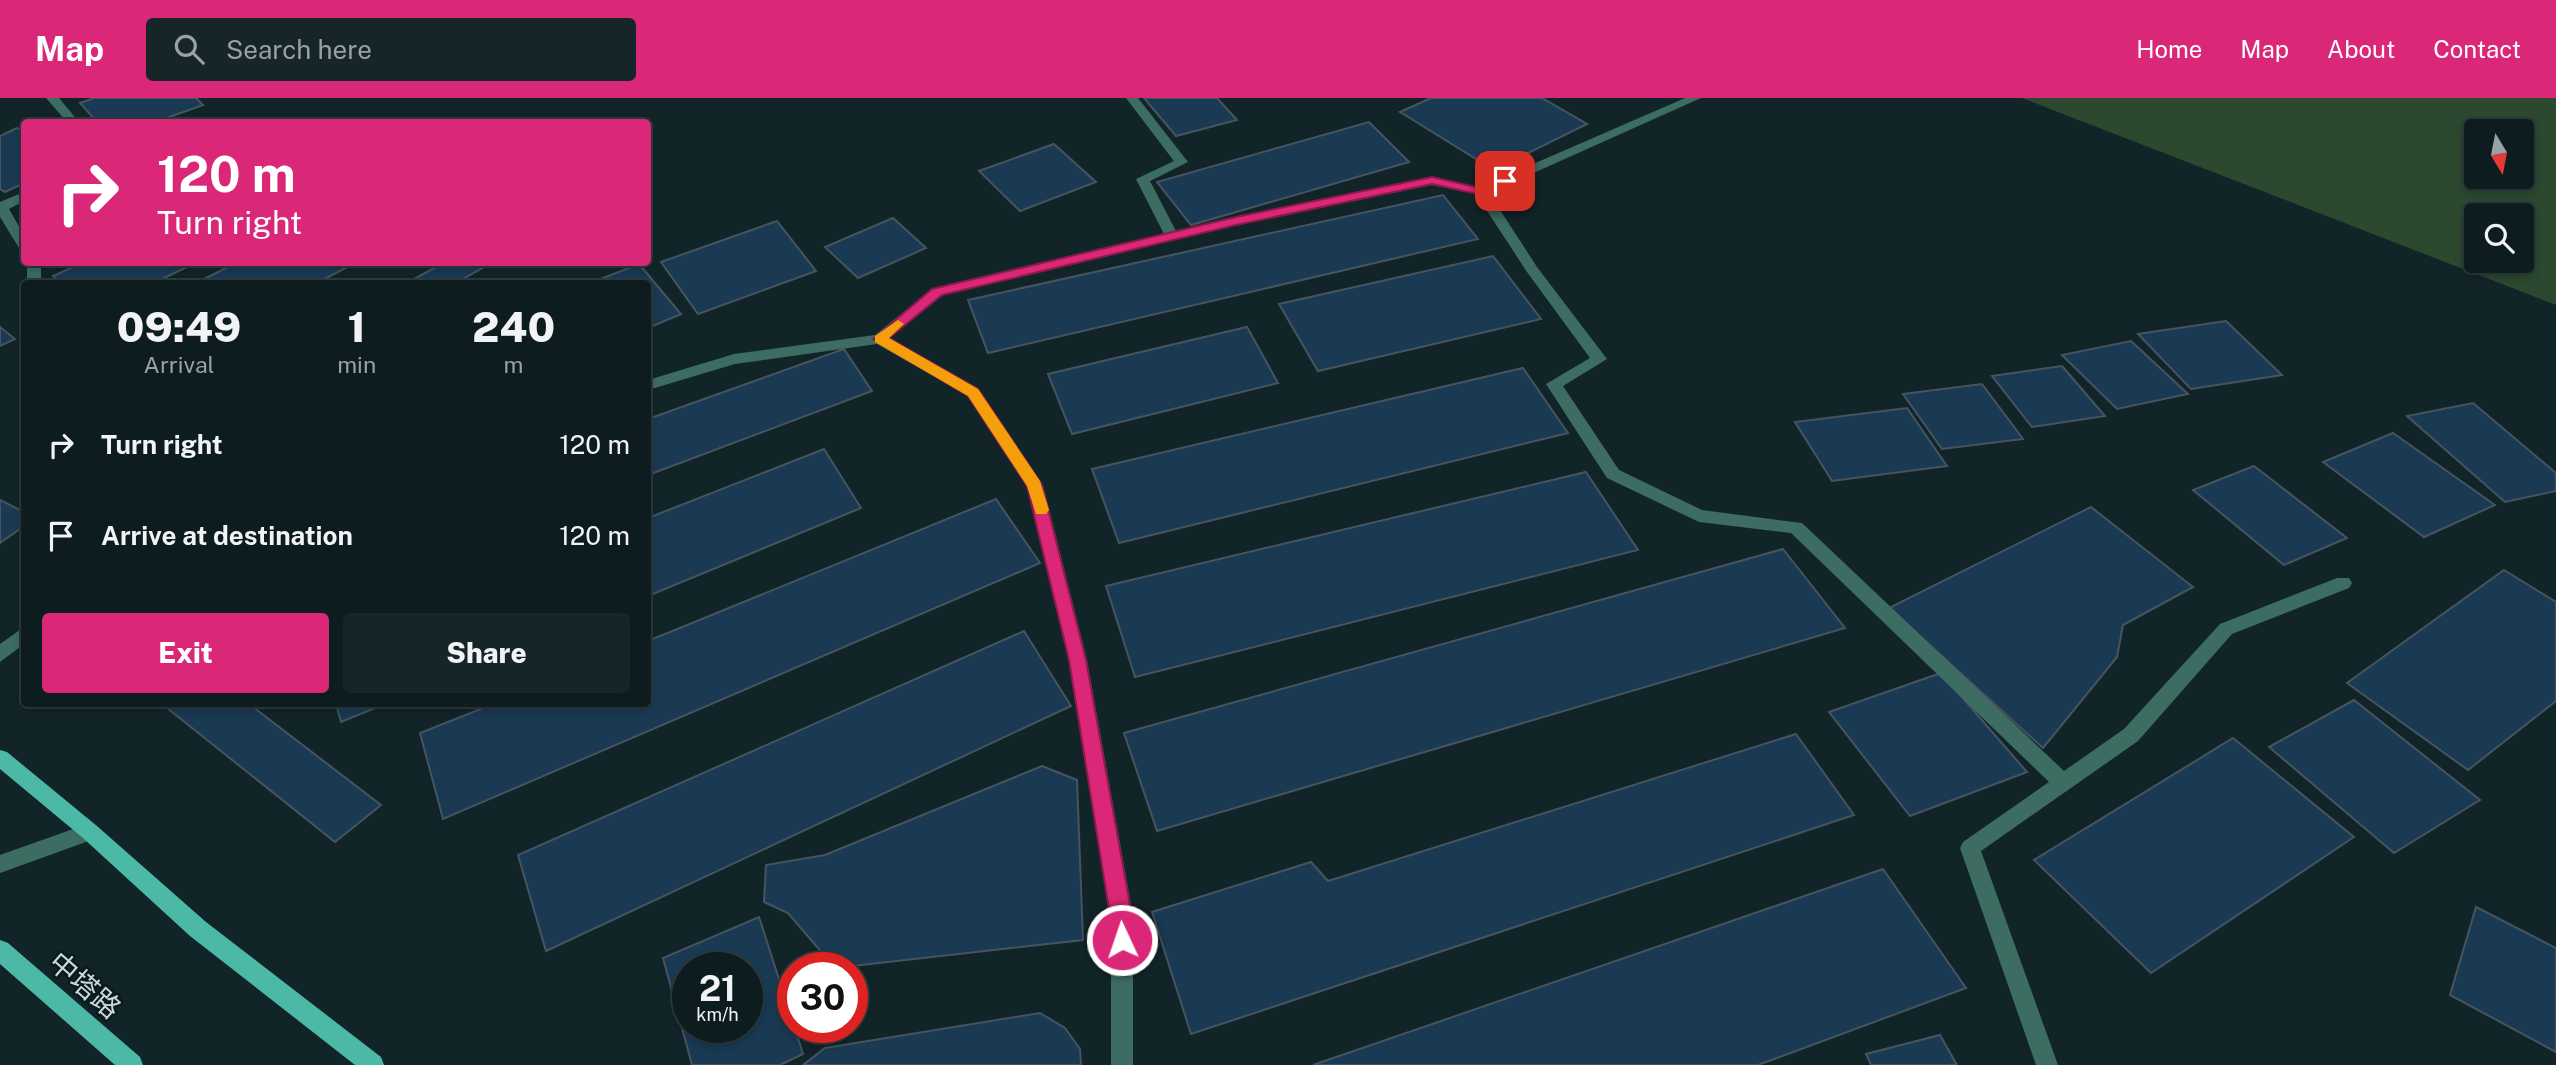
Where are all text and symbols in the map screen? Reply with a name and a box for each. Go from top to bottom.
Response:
search box [146,18,636,81]
text: Map [35,30,104,68]
icon: search [170,30,208,68]
text: Search here [226,34,372,65]
text: Home [2136,35,2202,63]
text: Map [2240,35,2289,63]
text: About [2327,35,2395,63]
text: Contact [2433,35,2521,63]
north arrow [2464,119,2534,189]
map controls [2464,119,2534,273]
text: 120 m [157,145,296,203]
icon: right [42,147,133,238]
pin [1475,151,1535,211]
icon: arrive [1486,162,1524,200]
button: search [2464,203,2534,273]
text: Turn right [157,204,302,241]
text: 09:49 [117,302,241,351]
text: 1 [347,302,366,351]
text: 240 [472,302,555,351]
text: Arrival [144,351,215,378]
text: min [337,351,376,378]
text: m [504,351,524,378]
icon: right [42,426,80,464]
text: Turn right [101,429,223,460]
text: 120 m [559,429,630,460]
icon: arrive [42,517,80,555]
text: Arrive at destination [101,520,353,551]
text: 120 m [559,520,630,551]
button: Exit [42,613,329,693]
button: Share [343,613,630,693]
position arrow [1085,903,1159,977]
street label: 中塔路 [43,945,128,1025]
speed limit sign: 30 [777,952,868,1043]
text: 21 [699,968,736,1009]
text: km/h [696,1004,739,1025]

